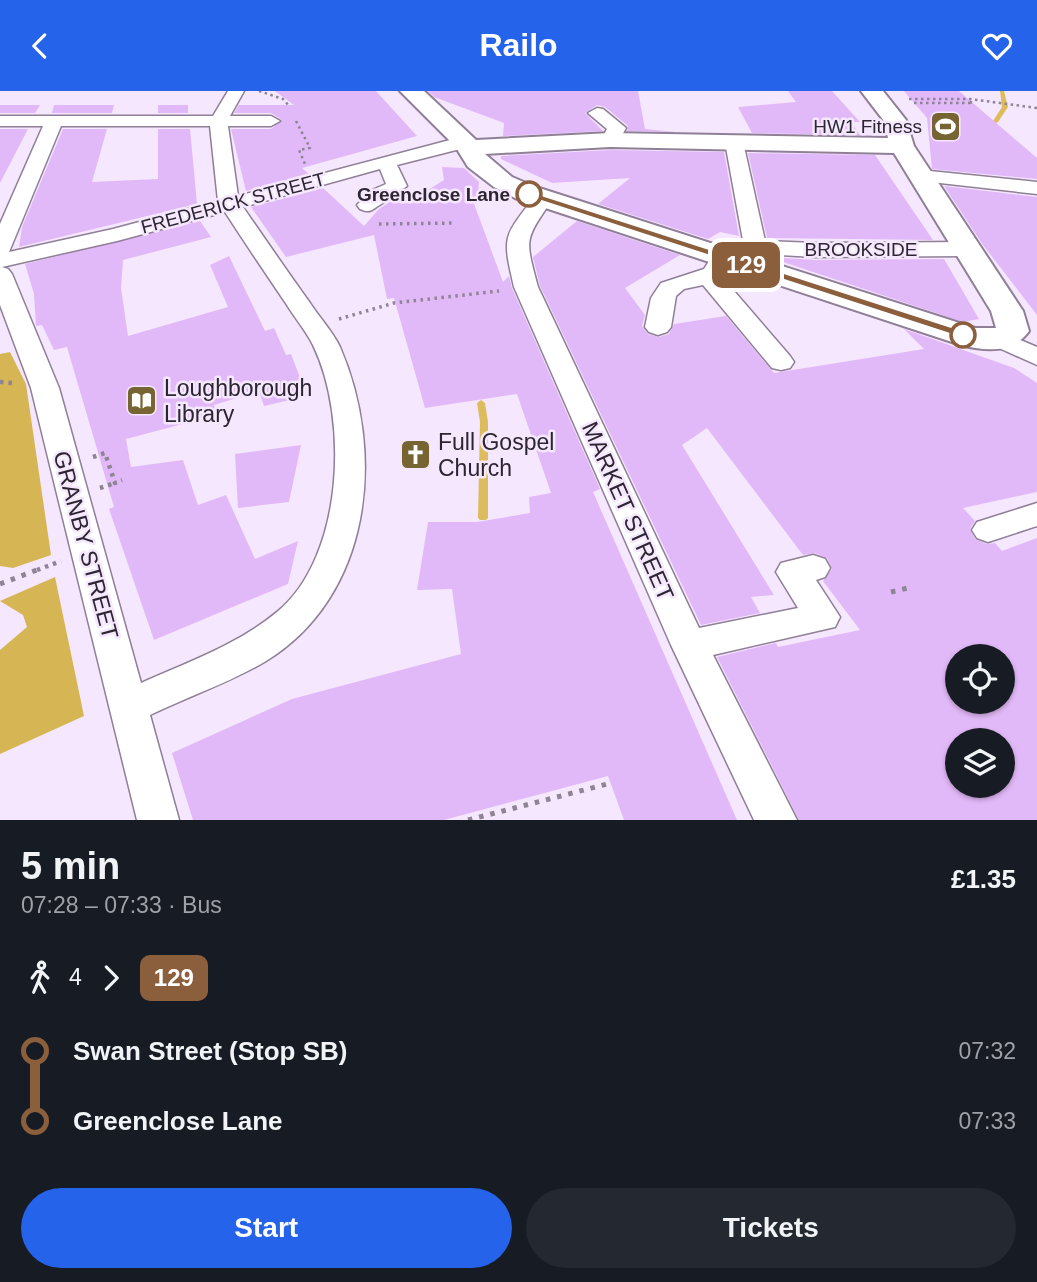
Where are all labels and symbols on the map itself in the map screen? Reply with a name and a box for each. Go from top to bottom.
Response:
sports icon: HW1 Fitness [928,109,962,143]
place label: HW1 Fitness [813,116,922,137]
street label: FREDERICK STREET [139,168,328,238]
marker: Greenclose Lane [516,181,542,207]
place label: Greenclose Lane [357,184,510,205]
street label: BROOKSIDE [805,239,917,260]
line badge: 129 [706,242,786,288]
unlabelled marker [950,322,976,348]
place label: Loughborough Library [164,375,312,427]
library icon: Loughborough Library [124,384,158,418]
street label: MARKET STREET [577,418,679,604]
place label: Full Gospel Church [438,429,554,481]
church icon: Full Gospel Church [398,438,432,472]
street label: GRANBY STREET [48,448,124,642]

